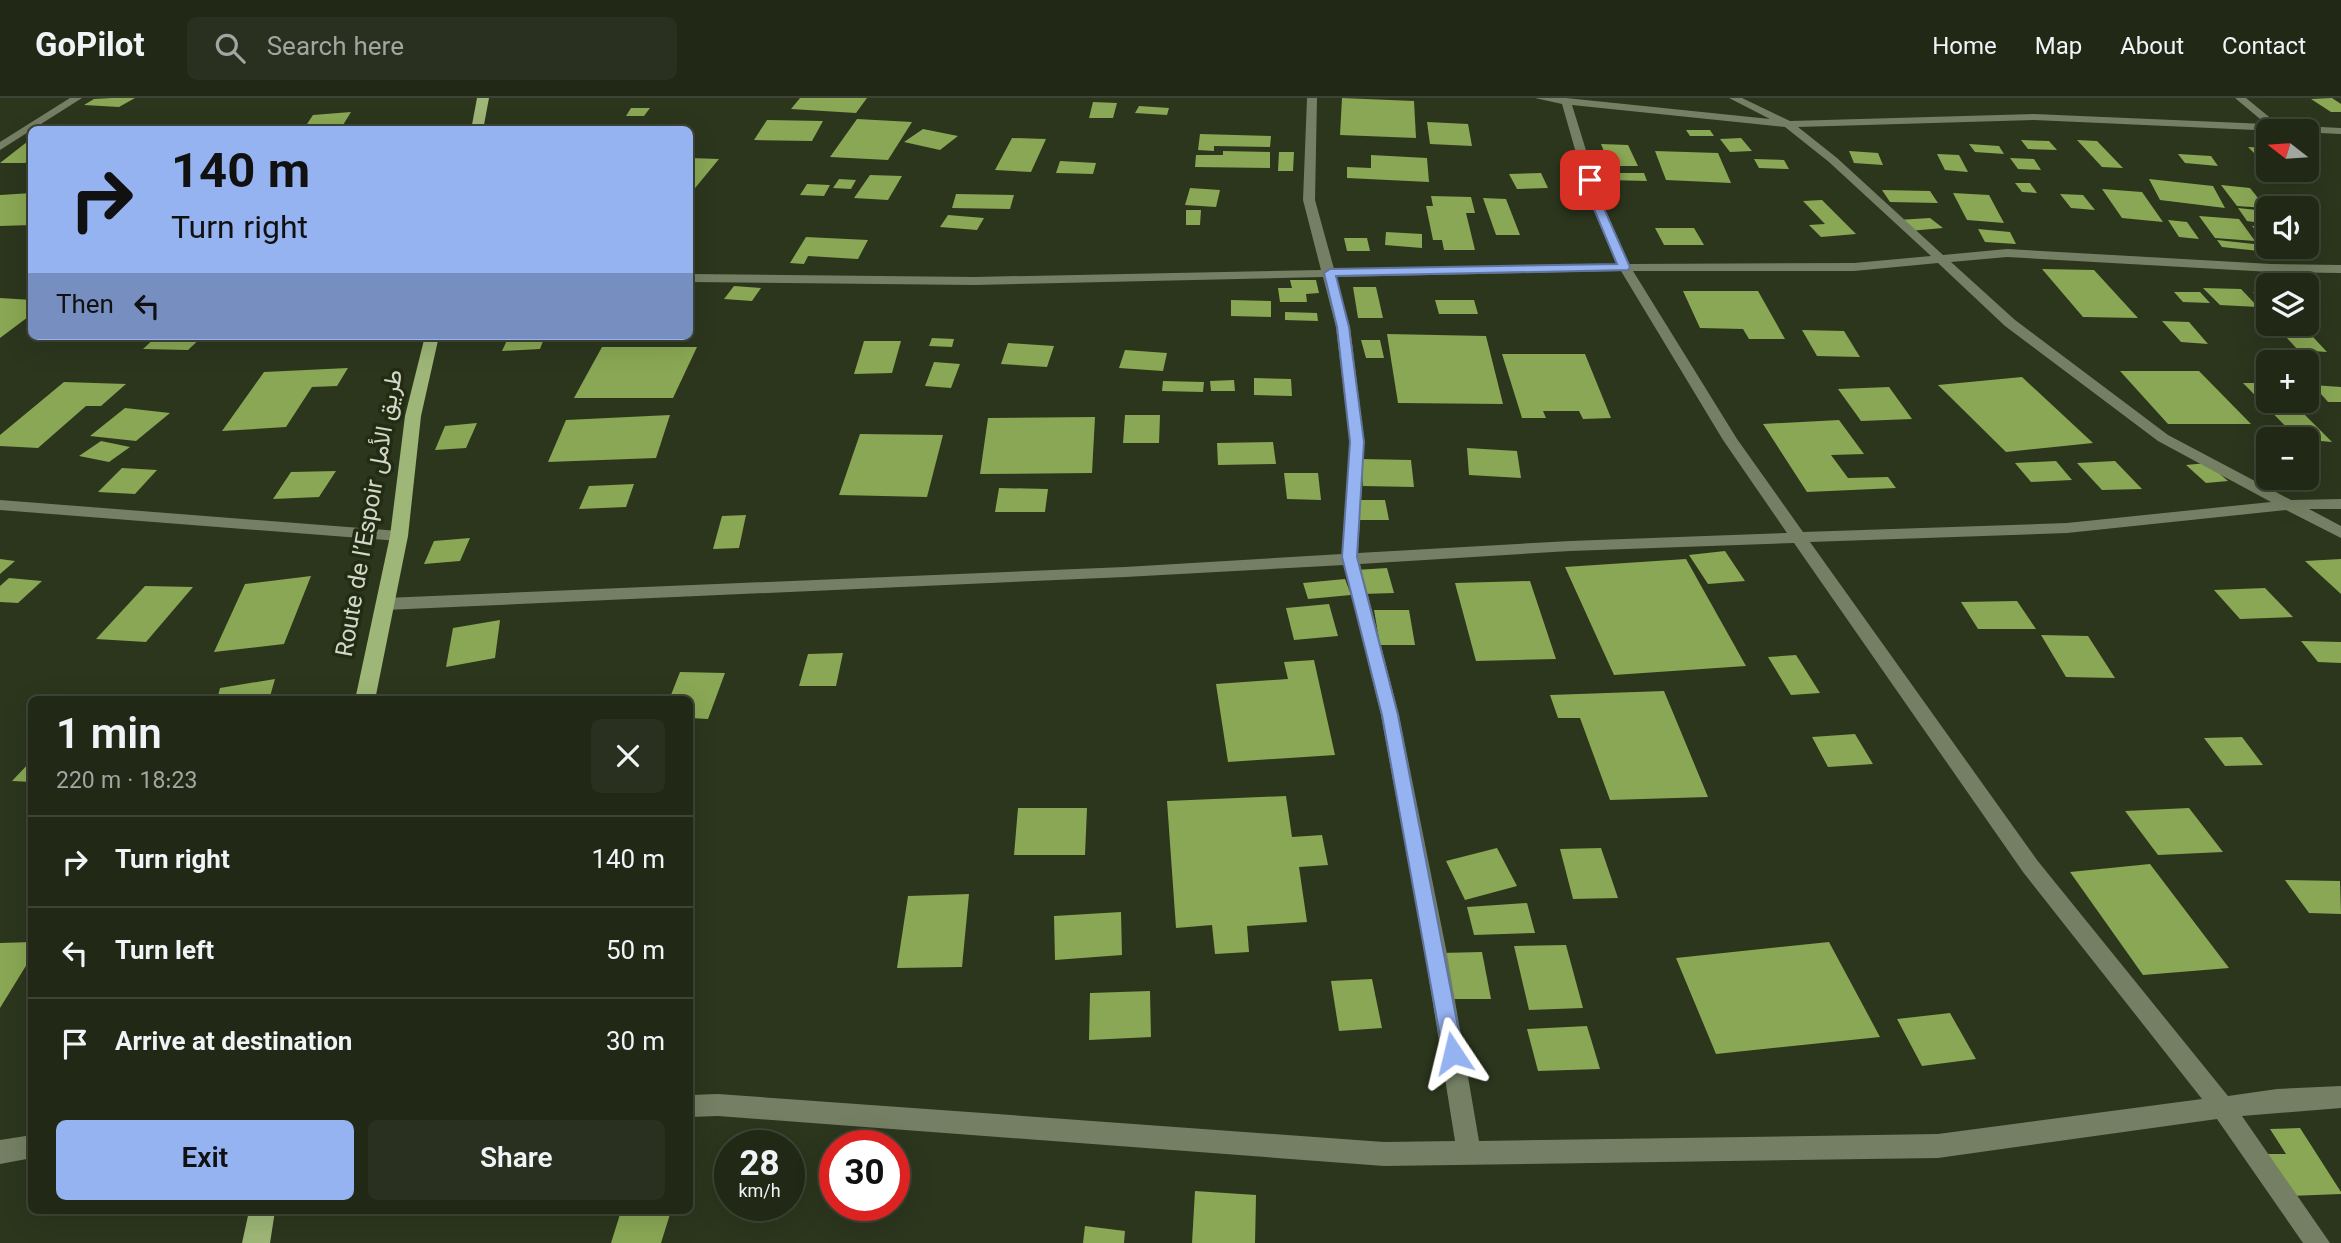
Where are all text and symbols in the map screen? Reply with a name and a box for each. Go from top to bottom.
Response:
search box [187,17,677,80]
text: GoPilot [35,22,145,74]
text: Search here [267,28,404,69]
icon: search [211,29,249,67]
text: Home [1932,29,1997,67]
text: Map [2035,29,2082,67]
text: About [2120,29,2184,67]
text: Contact [2222,29,2306,67]
north arrow [2256,119,2319,182]
map controls [2256,119,2319,490]
text: 140 m [171,137,310,213]
pin [1560,150,1620,210]
icon: right [56,154,147,245]
icon: arrive [1571,161,1609,199]
button: sound [2256,196,2319,259]
text: Turn right [171,205,308,255]
button: layers [2256,273,2319,336]
text: Then [56,286,114,327]
icon: left [128,287,166,325]
button: + [2256,350,2319,413]
street label: Route de l’Espoir طريق الأمل [327,367,415,660]
button: − [2256,427,2319,490]
text: 1 min [56,705,162,771]
button: close [591,719,665,793]
text: 220 m · 18:23 [56,764,197,800]
text: Turn right [115,841,230,882]
text: 140 m [591,841,665,882]
icon: right [56,843,94,881]
text: Turn left [115,932,214,973]
text: 50 m [606,932,665,973]
icon: left [56,934,94,972]
position arrow [1416,1016,1490,1090]
text: Arrive at destination [115,1023,352,1064]
text: 30 m [606,1023,665,1064]
icon: arrive [56,1025,94,1063]
button: Exit [56,1120,354,1200]
button: Share [368,1120,665,1200]
speed limit sign: 30 [819,1130,910,1221]
text: 28 [739,1139,780,1194]
text: km/h [738,1179,781,1207]

